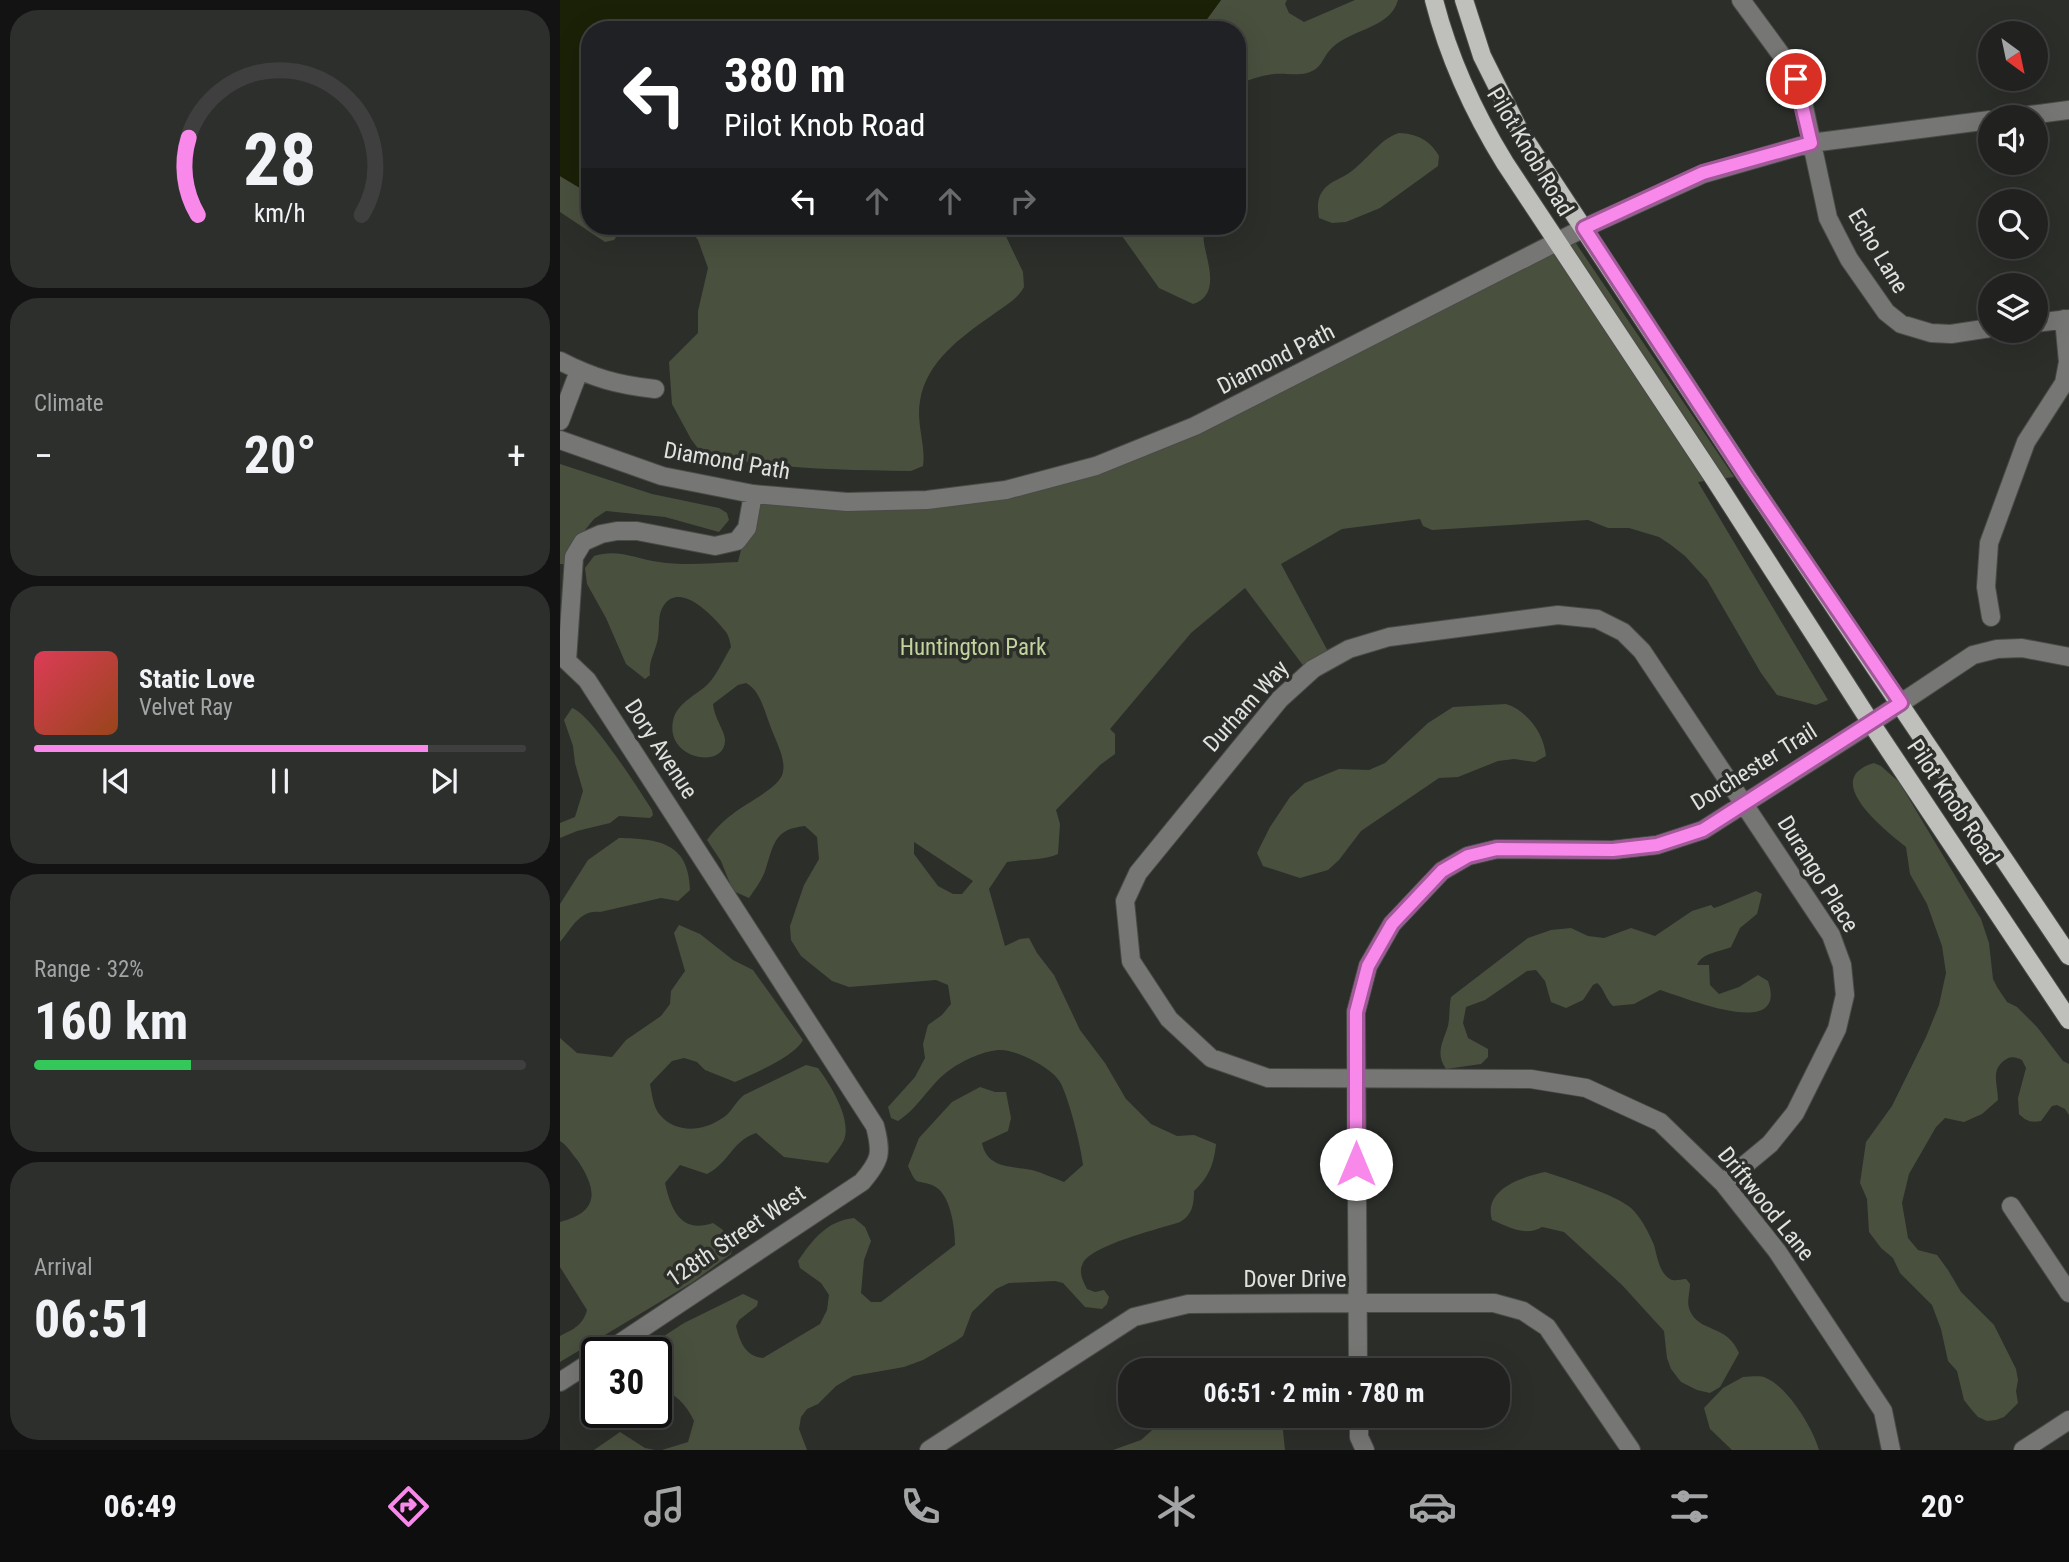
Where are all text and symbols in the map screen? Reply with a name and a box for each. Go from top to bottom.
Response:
north arrow [1978,21,2048,91]
map controls [1978,21,2048,343]
text: 380 m [724,47,846,104]
icon: left [609,49,700,140]
pin [1766,49,1826,109]
icon: arrive [1777,60,1815,98]
street label: Pilot Knob Road [1481,83,1579,221]
button: sound [1978,105,2048,175]
text: Pilot Knob Road [724,106,925,144]
text: 28 [243,117,317,203]
icon: left [785,182,823,220]
icon: ahead [858,182,896,220]
icon: ahead [931,182,969,220]
icon: right [1004,182,1042,220]
button: search [1978,189,2048,259]
text: km/h [254,199,306,228]
street label: Echo Lane [1842,204,1914,298]
button: layers [1978,273,2048,343]
street label: Diamond Path [1213,318,1339,400]
text: Climate [34,390,104,417]
text: 20° [244,425,316,486]
text: − [34,434,53,478]
text: + [507,434,526,478]
street label: Diamond Path [662,437,792,485]
park label: Huntington Park [900,634,1047,661]
street label: Durham Way [1198,654,1294,757]
text: Static Love [139,664,255,694]
text: Velvet Ray [139,694,233,721]
street label: Dory Avenue [619,694,703,804]
street label: Dorchester Trail [1686,718,1822,816]
street label: Pilot Knob Road [1901,734,2005,870]
icon: previous [97,762,135,800]
icon: pause [261,762,299,800]
icon: next [425,762,463,800]
street label: Durango Place [1772,811,1864,937]
text: Range · 32% [34,956,144,983]
text: 160 km [34,991,188,1052]
position arrow [1319,1127,1393,1201]
street label: Driftwood Lane [1712,1142,1820,1266]
street label: 128th Street West [661,1180,811,1292]
text: Arrival [34,1254,93,1281]
street label: Dover Drive [1243,1266,1347,1293]
text: 06:51 [34,1289,153,1350]
speed limit sign: 30 [581,1337,672,1428]
text: 06:51 · 2 min · 780 m [1204,1378,1424,1408]
icon: directions [384,1482,433,1531]
icon: music [640,1482,689,1531]
icon: phone [896,1482,945,1531]
icon: climate [1152,1482,1201,1531]
icon: car [1408,1482,1457,1531]
icon: filters [1665,1482,1714,1531]
text: 06:49 [104,1487,177,1525]
text: 20° [1921,1487,1965,1525]

